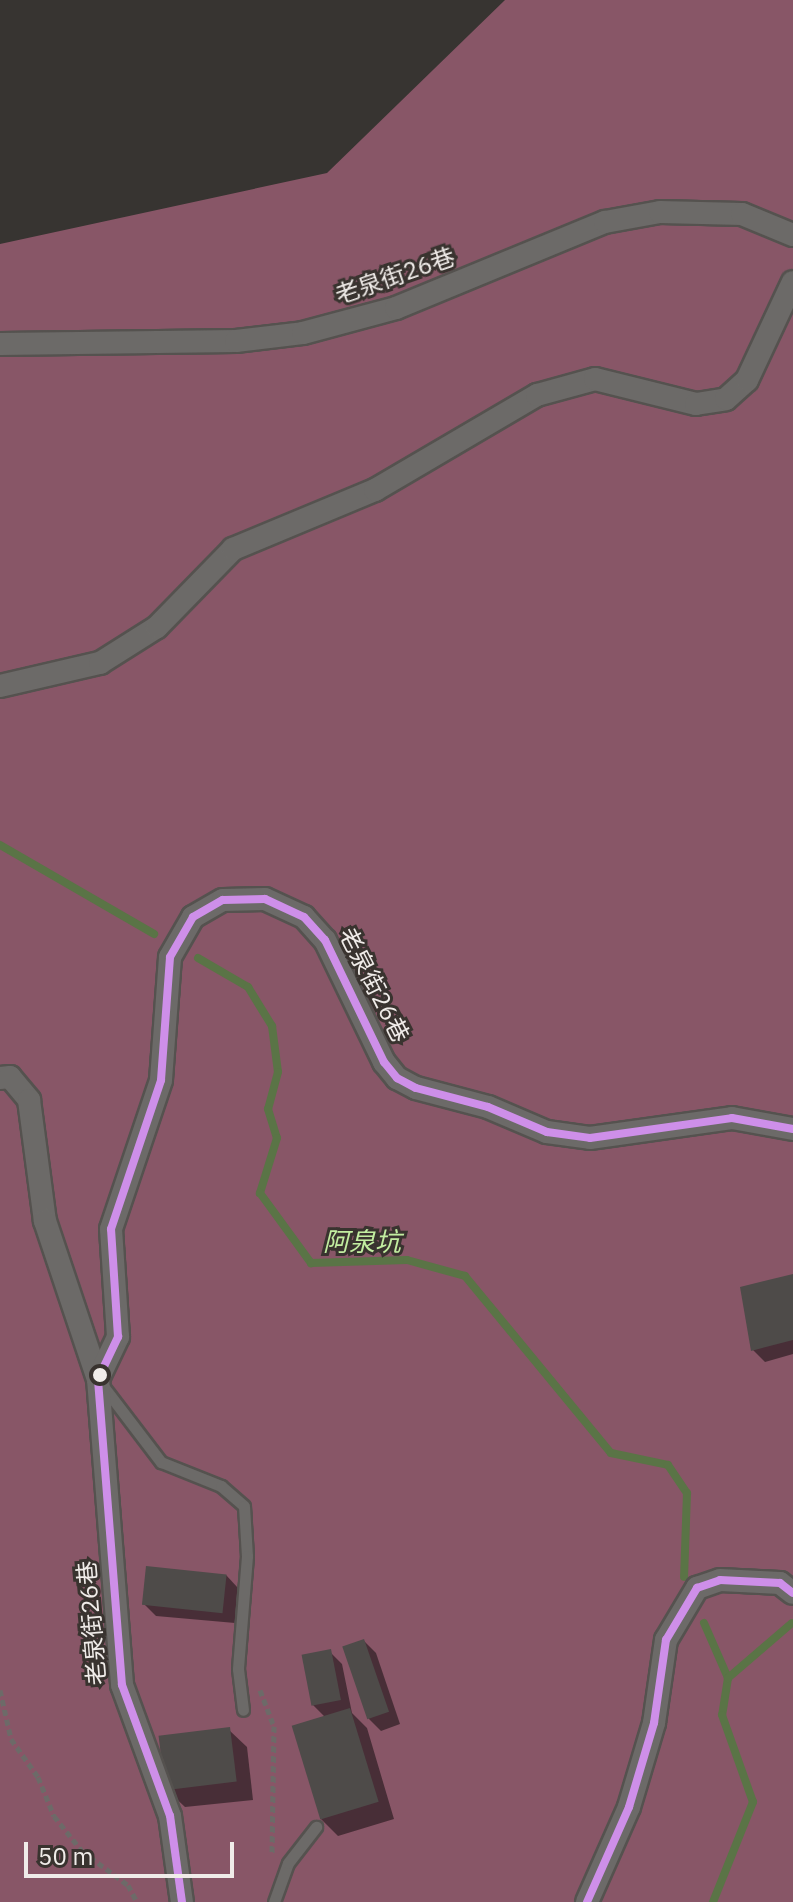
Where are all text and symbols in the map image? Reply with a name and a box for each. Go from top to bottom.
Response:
street label: 老泉街26巷 [331,242,459,310]
street label: 老泉街26巷 [333,923,415,1047]
water label: 阿泉坑 [323,1226,401,1258]
unlabelled marker [92,1367,108,1383]
street label: 老泉街26巷 [72,1560,112,1686]
scale bar [28,1826,238,1876]
text: 50 m [38,1840,93,1872]

